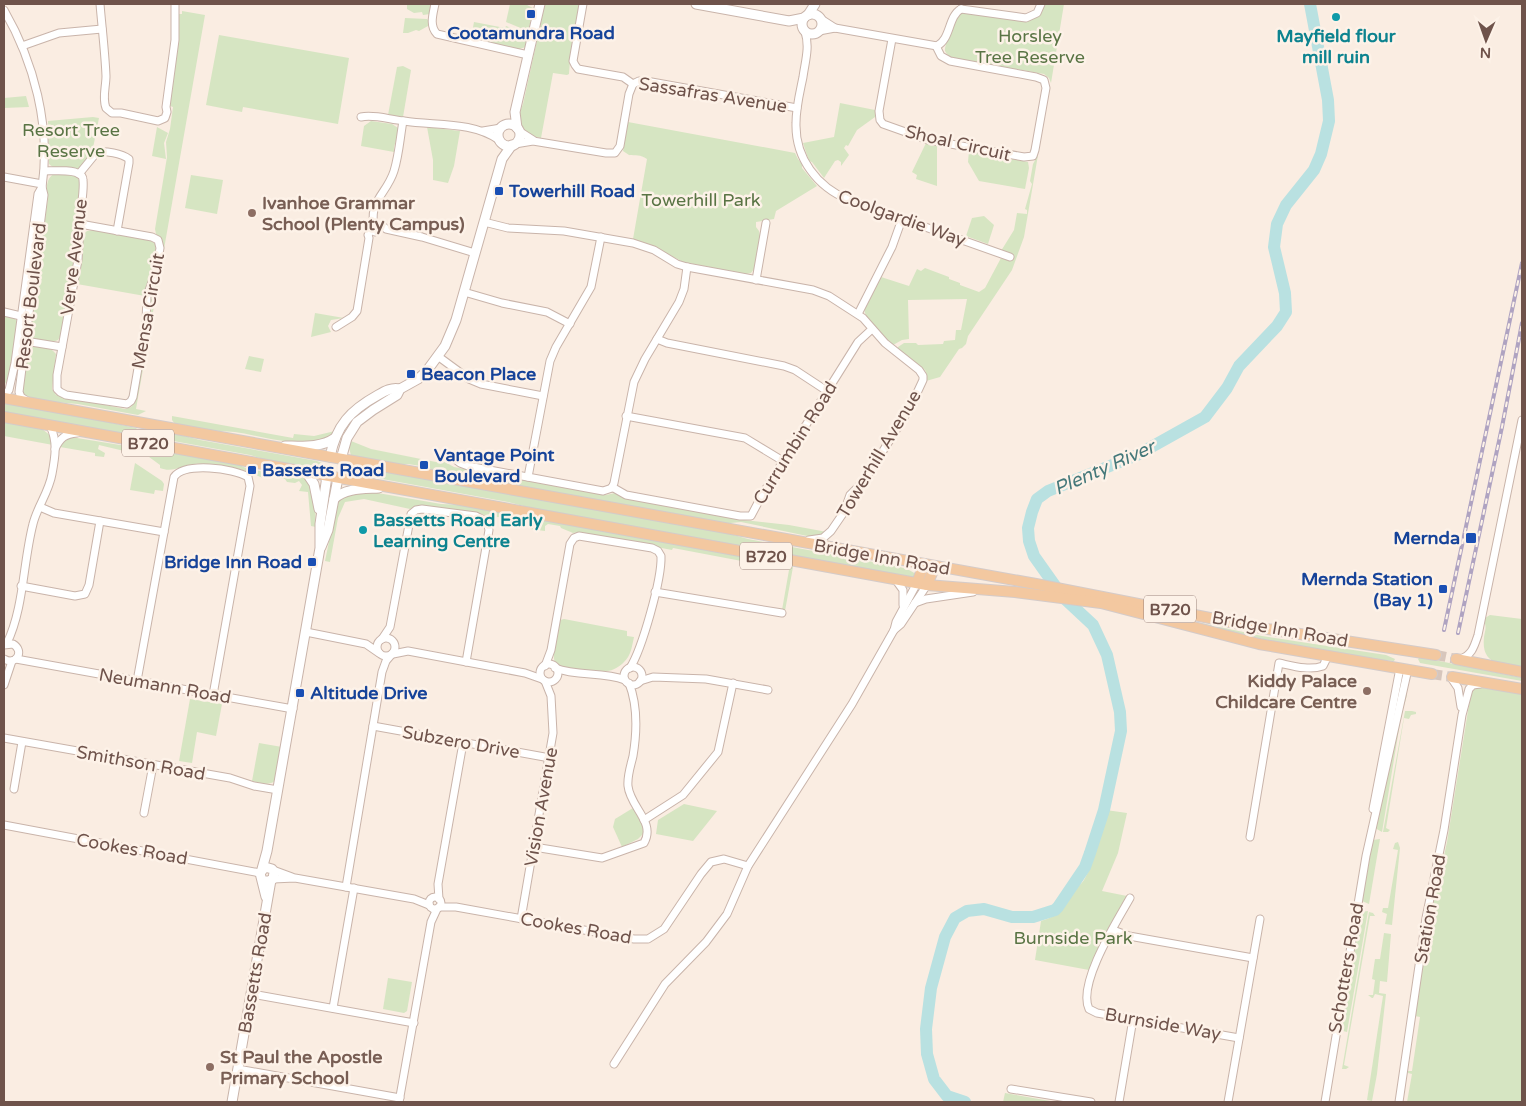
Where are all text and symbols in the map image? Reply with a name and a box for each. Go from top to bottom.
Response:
marker: Cootamundra Road [525,8,537,20]
marker: Mayfield flour mill ruin [1330,11,1342,23]
north arrow [1461,15,1511,65]
place label: Cootamundra Road [447,22,615,44]
park label: Horsley Tree Reserve [975,25,1085,68]
place label: Mayfield flour mill ruin [1276,25,1397,68]
text: N [1480,44,1491,61]
street label: Sassafras Avenue [637,72,789,118]
park label: Resort Tree Reserve [22,119,120,162]
street label: Shoal Circuit [903,120,1013,166]
place label: Towerhill Road [508,180,635,202]
marker: Towerhill Road [493,185,505,197]
street label: Coolgardie Way [835,185,969,251]
park label: Towerhill Park [641,189,761,211]
place label: Ivanhoe Grammar School (Plenty Campus) [262,192,465,235]
street label: Verve Avenue [56,197,92,317]
marker: Ivanhoe Grammar School (Plenty Campus) [246,207,258,219]
street label: Resort Boulevard [11,221,51,371]
street label: Mensa Circuit [127,251,169,371]
place label: Beacon Place [421,363,536,385]
marker: Beacon Place [405,368,417,380]
street label: Currumbin Road [748,377,842,509]
street label: Towerhill Avenue [832,386,926,522]
road number: B720 [122,429,174,456]
water label: Plenty River [1051,435,1161,500]
place label: Vantage Point Boulevard [434,444,555,487]
place label: Bassetts Road [262,459,384,481]
marker: Vantage Point Boulevard [418,459,430,471]
marker: Bassetts Road [246,464,258,476]
place label: Bassetts Road Early Learning Centre [373,509,543,552]
marker: Bassetts Road Early Learning Centre [357,524,369,536]
place label: Mernda [1393,527,1460,549]
marker: Mernda [1464,531,1478,545]
street label: Bridge Inn Road [812,534,952,580]
road number: B720 [740,542,792,570]
place label: Bridge Inn Road [164,551,302,573]
marker: Bridge Inn Road [306,556,318,568]
place label: Mernda Station (Bay 1) [1301,568,1433,611]
marker: Mernda Station (Bay 1) [1437,583,1449,595]
road number: B720 [1144,596,1196,622]
street label: Bridge Inn Road [1210,606,1350,652]
street label: Neumann Road [97,664,233,708]
place label: Kiddy Palace Childcare Centre [1215,670,1357,713]
place label: Altitude Drive [310,682,428,704]
marker: Kiddy Palace Childcare Centre [1361,685,1373,697]
marker: Altitude Drive [294,687,306,699]
street label: Subzero Drive [401,721,521,763]
street label: Smithson Road [75,741,207,785]
street label: Vision Avenue [520,746,562,868]
street label: Cookes Road [75,828,189,870]
street label: Station Road [1410,853,1450,965]
street label: Schotters Road [1324,901,1368,1035]
street label: Cookes Road [519,907,633,949]
street label: Bassetts Road [234,911,276,1035]
park label: Burnside Park [1014,927,1133,949]
street label: Burnside Way [1103,1003,1223,1045]
place label: St Paul the Apostle Primary School [220,1046,383,1089]
marker: St Paul the Apostle Primary School [204,1061,216,1073]

